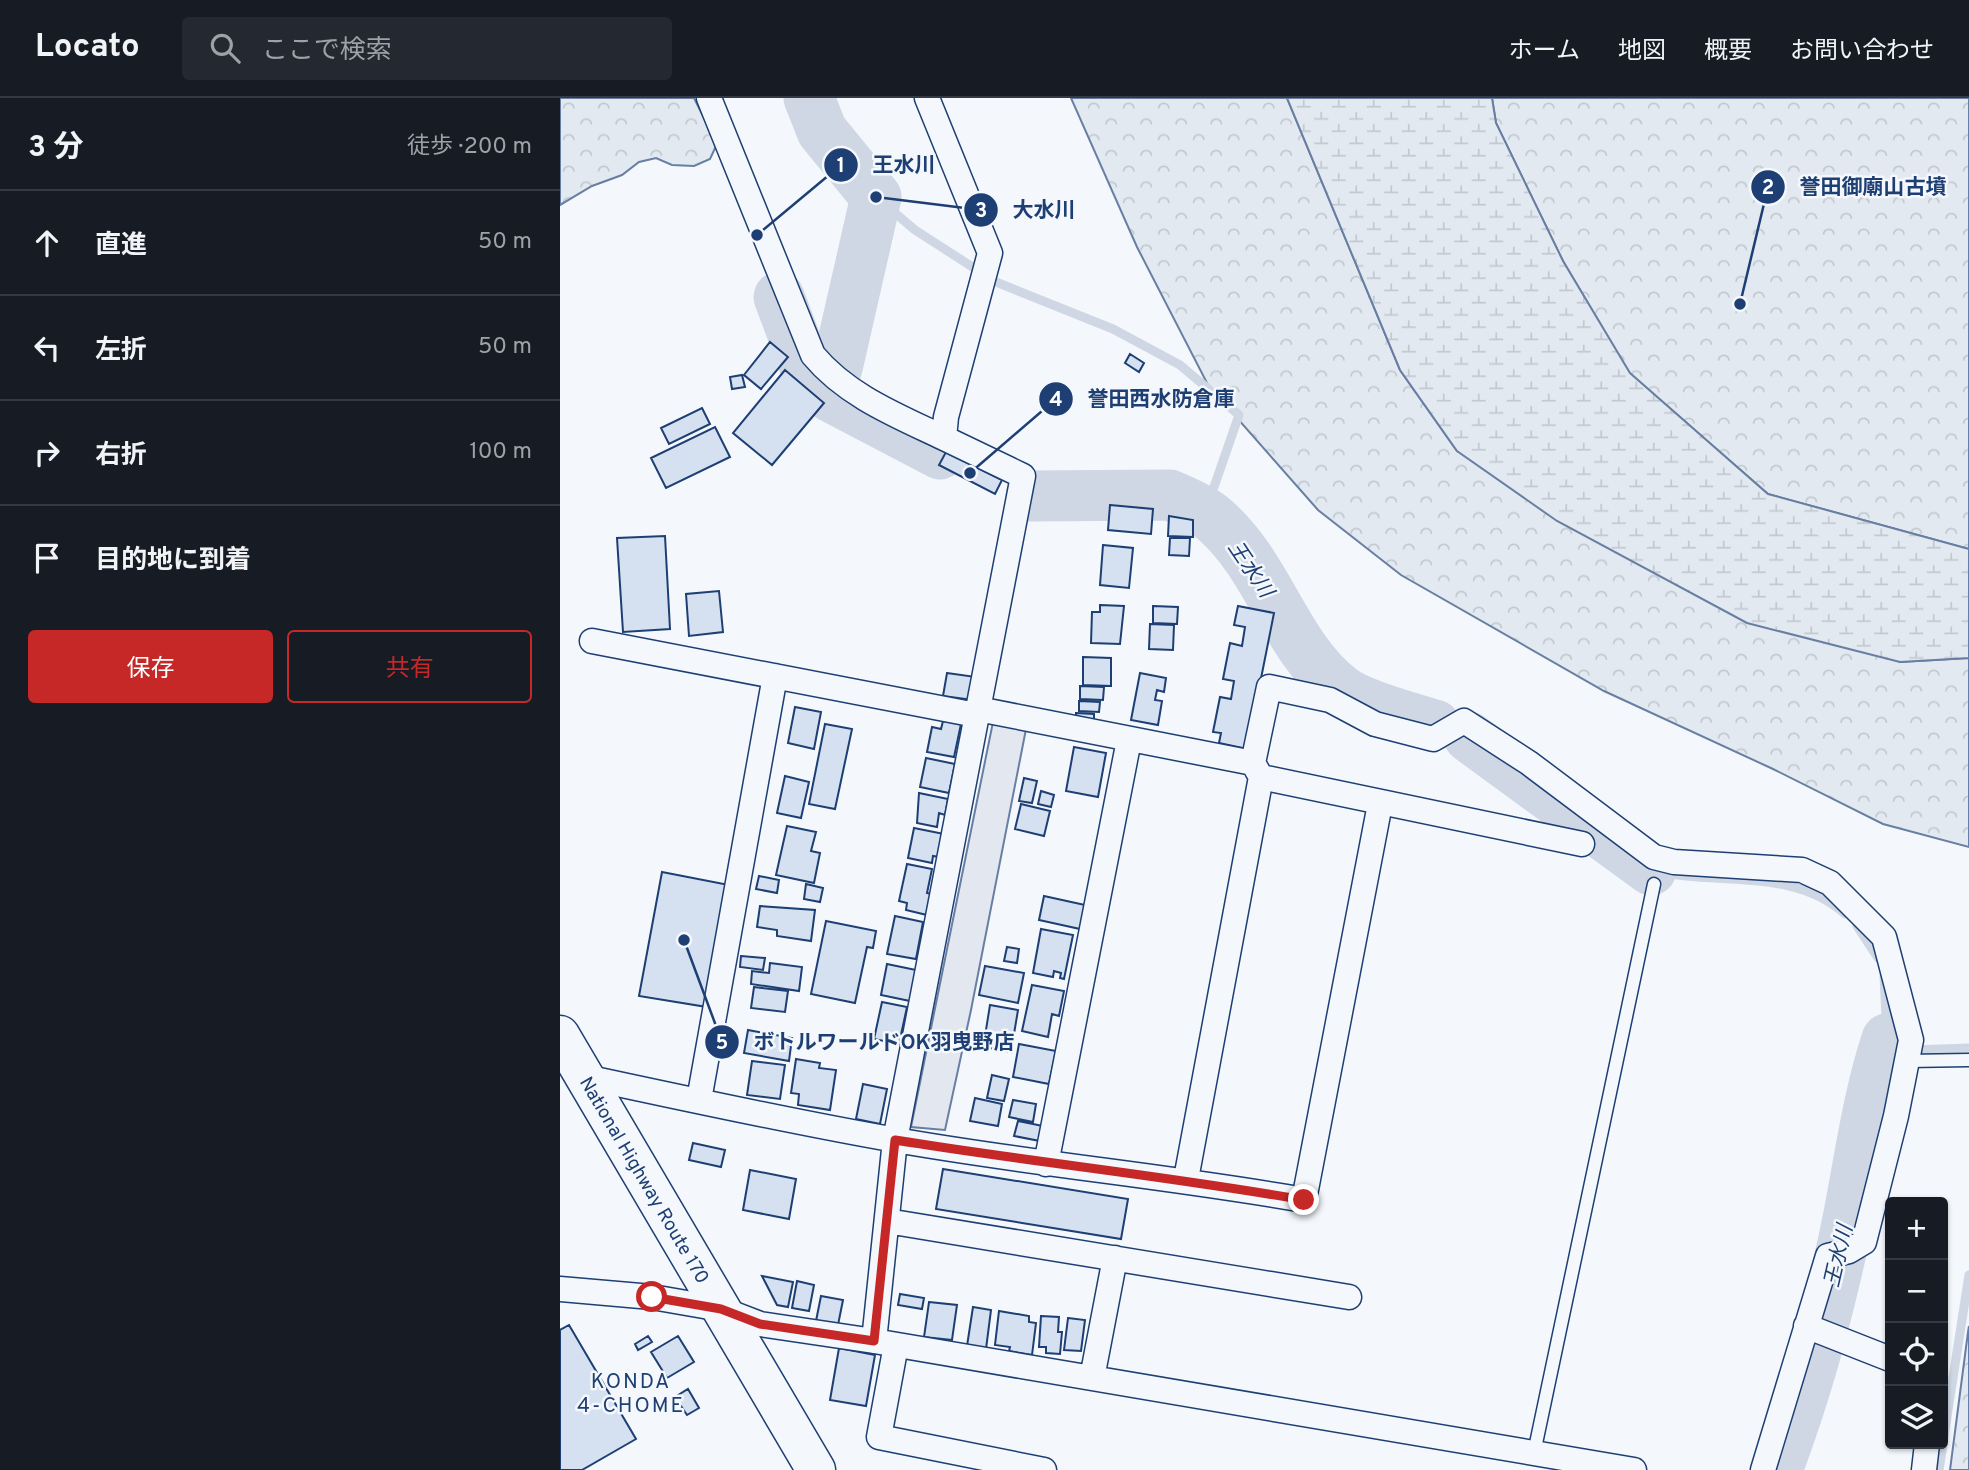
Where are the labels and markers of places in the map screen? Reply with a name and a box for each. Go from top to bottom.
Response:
callout: 王水川 [823,144,949,186]
callout: 誉田御廟山古墳 [1750,166,1960,208]
callout: 大水川 [964,189,1090,231]
callout: 誉田西水防倉庫 [1038,378,1248,420]
callout: ボトルワールドOK羽曳野店 [705,1021,1029,1063]

